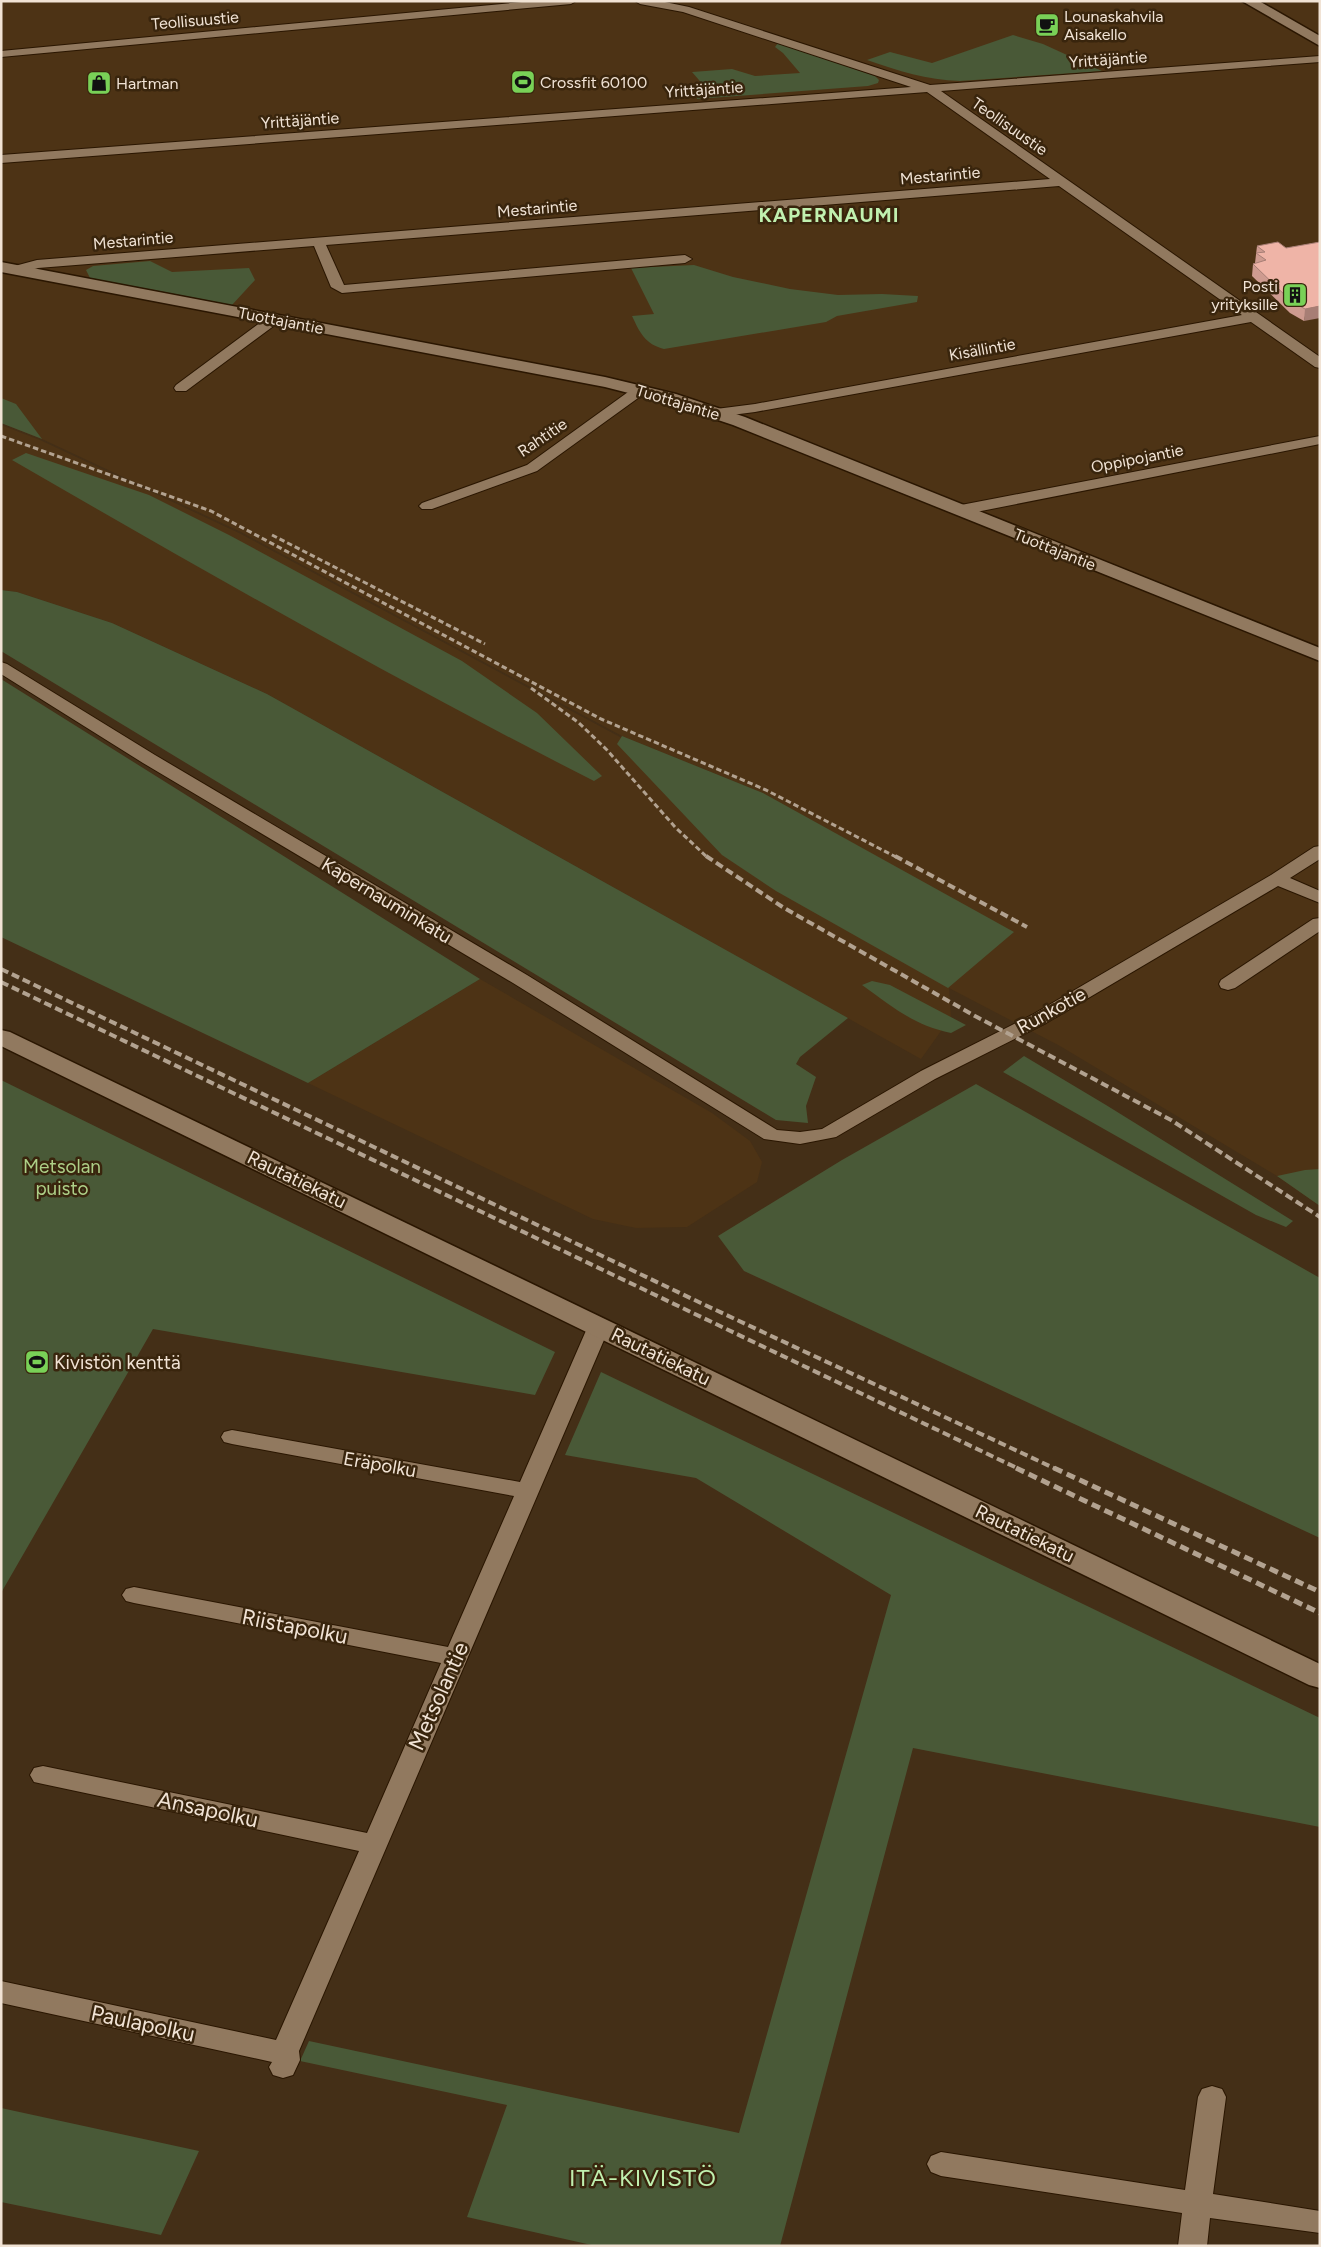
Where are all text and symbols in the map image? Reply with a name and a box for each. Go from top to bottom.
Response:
street label: Teollisuustie [150,7,240,34]
place label: Lounaskahvila Aisakello [1064,7,1163,44]
cafe icon: Lounaskahvila Aisakello [1034,12,1060,38]
street label: Yrittäjäntie [1068,47,1148,72]
sports icon: Crossfit 60100 [510,69,536,95]
shop icon: Hartman [86,70,112,96]
place label: Crossfit 60100 [540,73,647,92]
place label: Hartman [116,74,178,93]
street label: Yrittäjäntie [664,77,744,102]
street label: Teollisuustie [968,93,1051,160]
street label: Yrittäjäntie [260,108,340,133]
street label: Mestarintie [899,163,981,188]
street label: Mestarintie [496,196,578,221]
district label: KAPERNAUMI [758,203,900,227]
street label: Mestarintie [92,228,174,253]
place label: Posti yrityksille [1211,277,1278,314]
building icon: Posti yrityksille [1282,282,1308,308]
street label: Tuottajantie [237,303,325,338]
street label: Kisällintie [947,334,1017,365]
street label: Tuottajantie [634,381,722,424]
street label: Rahtitie [514,414,571,461]
street label: Oppipojantie [1089,440,1185,477]
street label: Tuottajantie [1011,524,1099,575]
street label: Kapernauminkatu [318,853,456,948]
street label: Runkotie [1013,982,1090,1039]
street label: Rautatiekatu [243,1146,350,1213]
park label: Metsolan puisto [23,1155,101,1200]
street label: Rautatiekatu [607,1323,714,1390]
sports icon: Kivistön kenttä [24,1349,50,1375]
place label: Kivistön kenttä [54,1351,181,1374]
street label: Eräpolku [342,1447,418,1482]
street label: Rautatiekatu [971,1500,1078,1567]
street label: Riistapolku [240,1603,350,1650]
street label: Metsolantie [403,1638,474,1755]
street label: Ansapolku [155,1786,261,1833]
street label: Paulapolku [88,1999,197,2048]
district label: ITÄ-KIVISTÖ [569,2163,717,2192]

